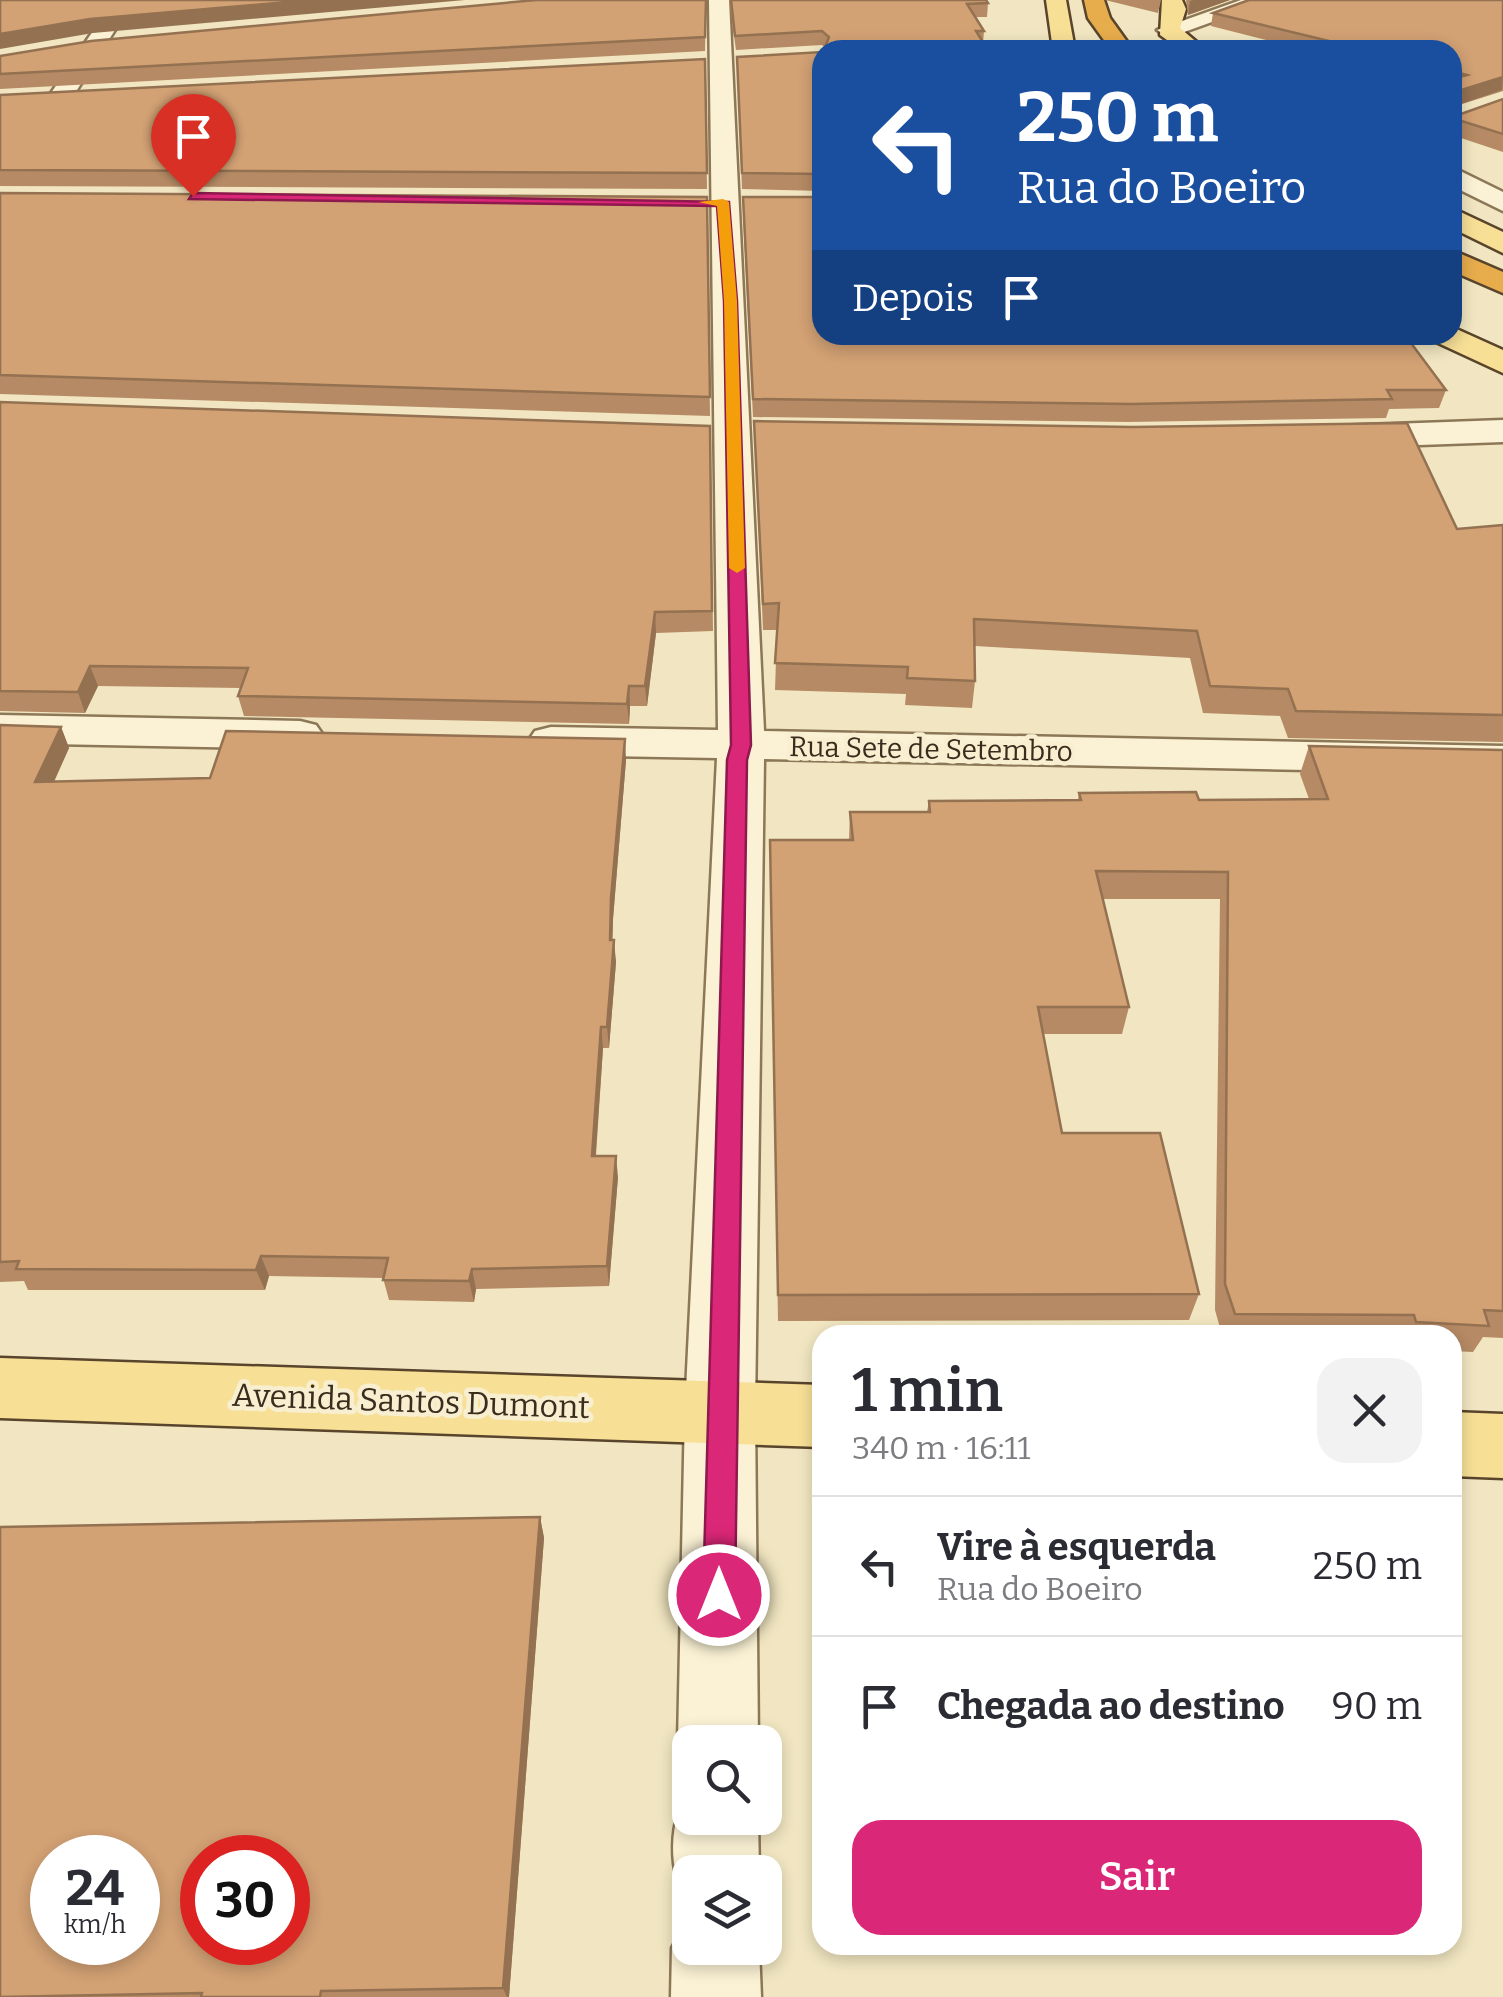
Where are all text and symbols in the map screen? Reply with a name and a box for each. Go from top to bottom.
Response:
text: 250 m [1017,76,1219,160]
icon: left [852,80,982,210]
pin [151,94,236,197]
icon: arrive [166,109,221,164]
text: Rua do Boeiro [1017,161,1306,215]
icon: arrive [994,270,1049,325]
text: Depois [852,275,974,321]
street label: Rua Sete de Setembro [789,730,1073,768]
text: 1 min [852,1355,1003,1427]
button: close [1317,1358,1422,1463]
street label: Avenida Santos Dumont [232,1376,591,1426]
text: 340 m · 16:11 [852,1429,1030,1467]
text: Vire à esquerda [937,1524,1216,1570]
icon: left [852,1539,907,1594]
position arrow [667,1543,771,1647]
text: 250 m [1313,1543,1422,1589]
text: Rua do Boeiro [937,1570,1143,1608]
icon: arrive [852,1679,907,1734]
text: Chegada ao destino [937,1683,1285,1729]
text: 90 m [1332,1683,1422,1729]
map controls [672,1725,782,1965]
button: search [672,1725,782,1835]
button: Sair [852,1820,1422,1935]
speed limit sign: 30 [180,1835,310,1965]
button: layers [672,1855,782,1965]
text: 24 [66,1858,124,1918]
text: km/h [64,1910,126,1940]

